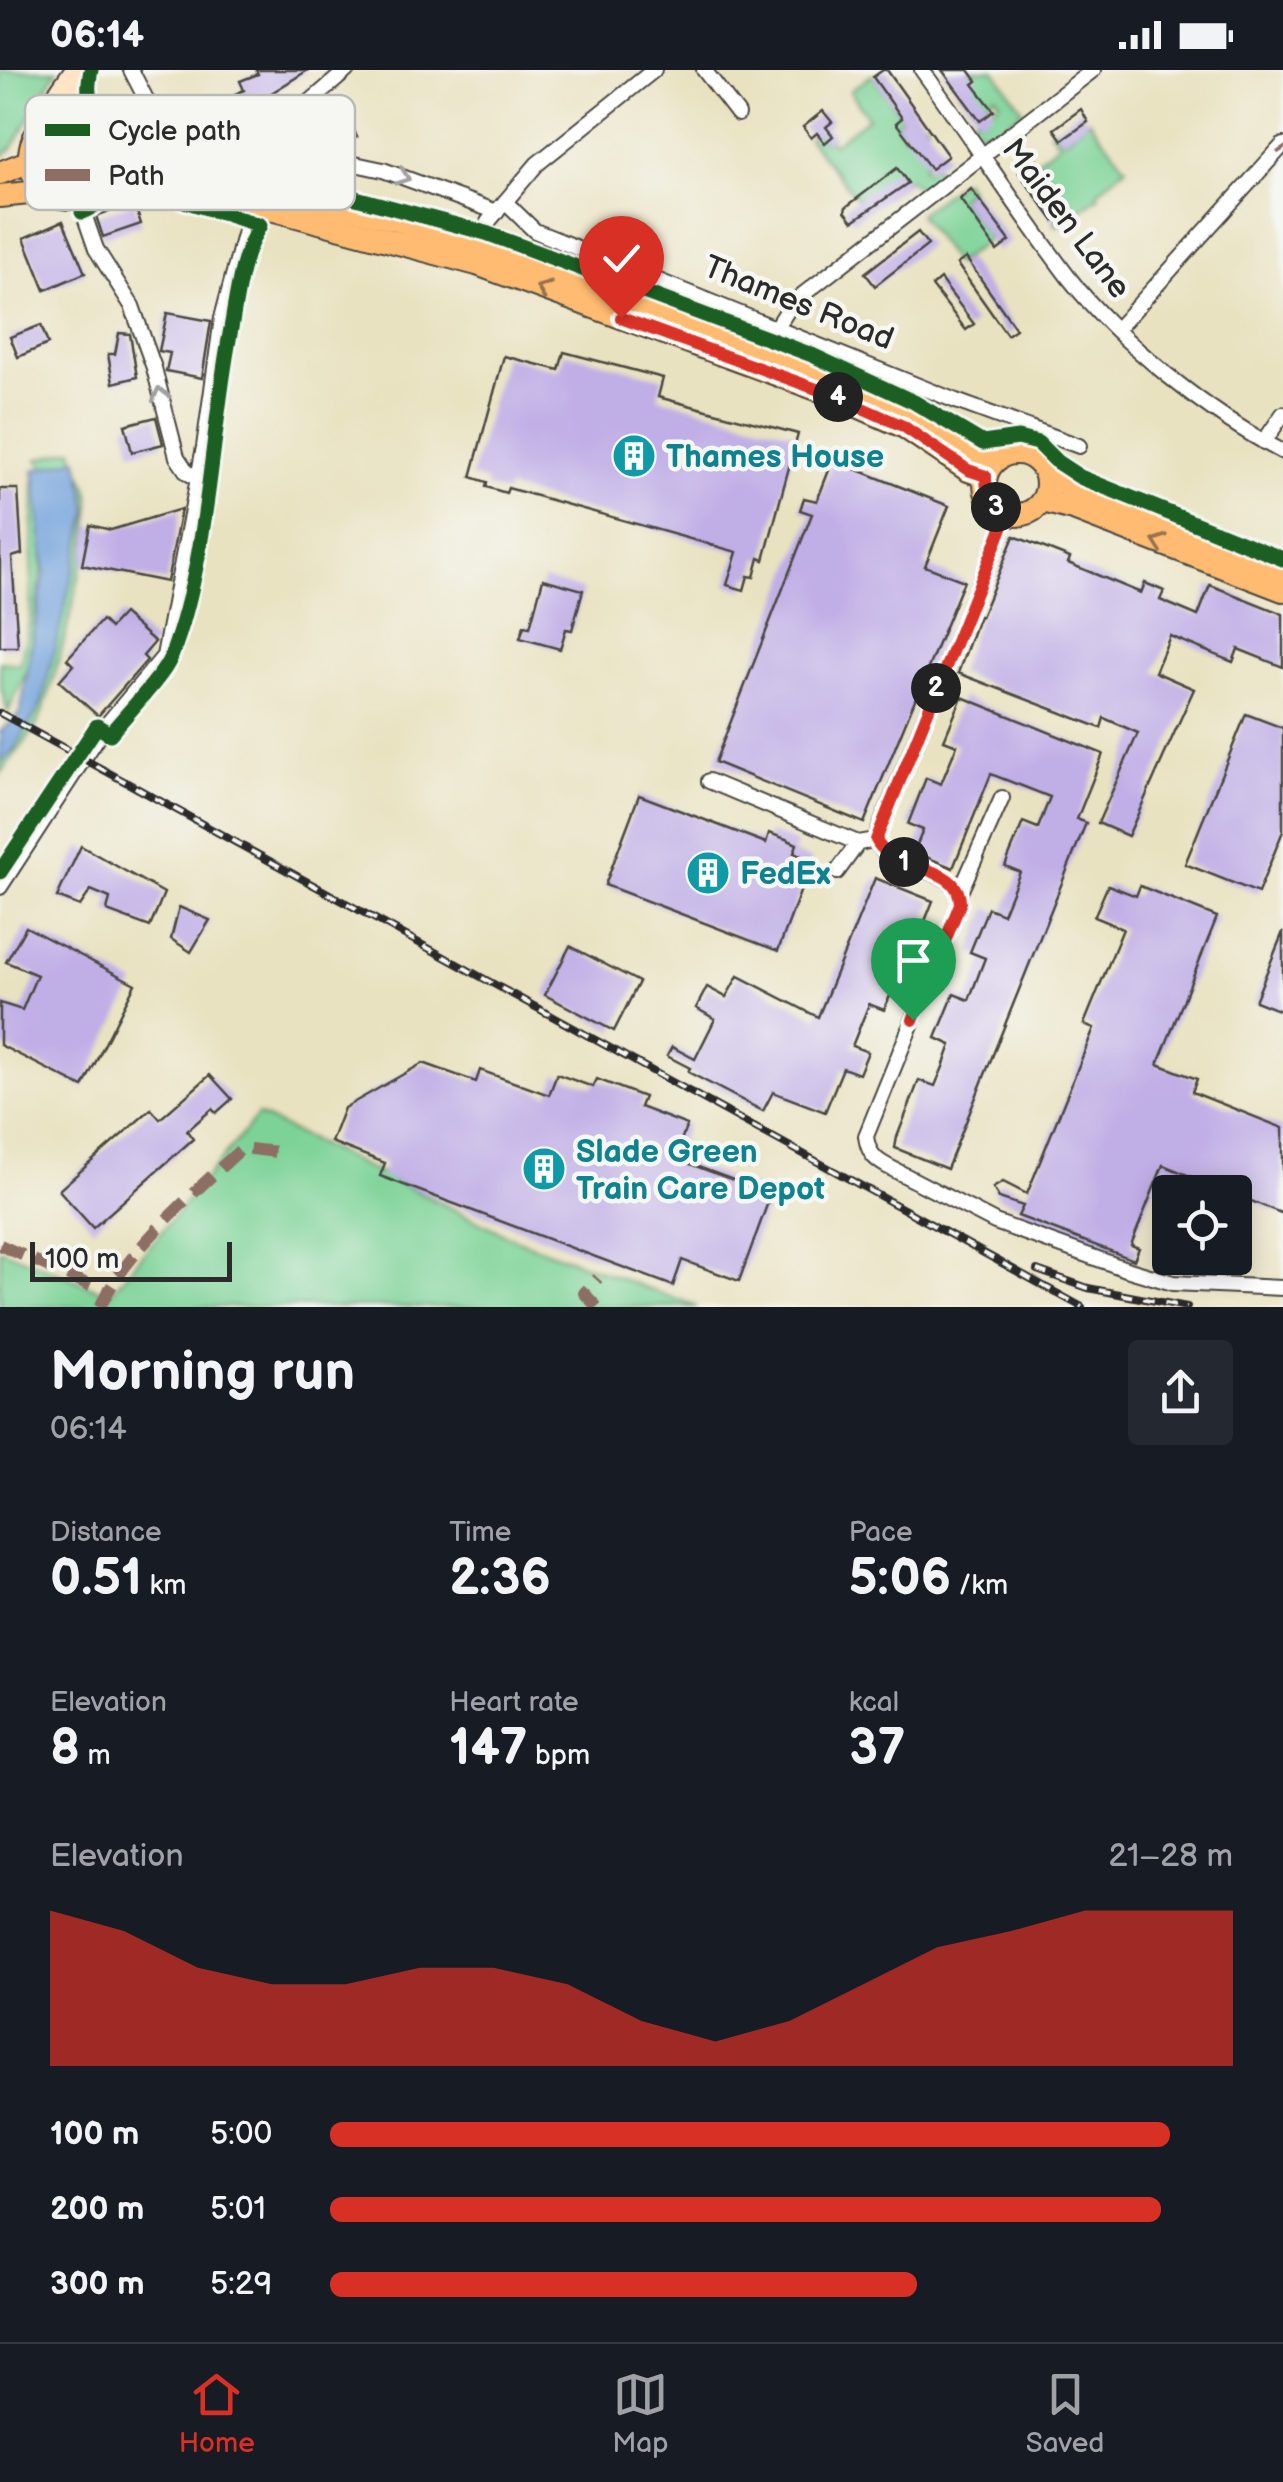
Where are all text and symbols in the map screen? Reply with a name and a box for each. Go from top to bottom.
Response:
text: 06:14 [50,13,144,58]
legend [25,95,355,210]
text: Cycle path [108,115,241,148]
street label: Maiden Lane [993,131,1138,306]
text: Path [108,160,164,193]
one-way arrow [394,165,411,186]
pin [579,216,664,319]
icon: check [594,231,649,286]
street label: Thames Road [698,248,899,359]
one-way arrow [535,281,553,301]
pin: 4 [813,372,863,422]
text: 4 [830,380,846,413]
one-way arrow [151,386,172,404]
building icon: Thames House [611,433,657,479]
place label: Thames House [666,438,884,477]
pin: 3 [971,482,1021,532]
text: 3 [988,490,1004,523]
one-way arrow [1152,534,1169,554]
pin: 2 [911,663,961,713]
text: 2 [928,671,944,704]
pin: 1 [879,837,929,887]
text: 1 [898,845,910,878]
building icon: FedEx [685,850,731,896]
place label: FedEx [740,855,830,894]
pin [871,918,956,1021]
icon: arrive [886,933,941,988]
place label: Slade Green Train Care Depot [576,1133,825,1209]
building icon: Slade Green Train Care Depot [521,1146,567,1192]
map controls [1152,1175,1252,1275]
button: locate [1152,1175,1252,1275]
scale bar [30,1237,232,1282]
text: 100 m [45,1243,119,1276]
text: Morning run [50,1339,355,1406]
button: share [1128,1340,1233,1445]
text: 06:14 [50,1410,127,1449]
text: Distance [50,1516,162,1549]
text: Time [449,1516,511,1549]
text: Pace [849,1516,913,1549]
text: 0.51 [50,1549,142,1609]
text: 2:36 [449,1549,551,1609]
text: 5:06 [849,1549,951,1609]
text: km [142,1569,187,1602]
text: /km [951,1569,1008,1602]
text: Elevation [50,1686,167,1719]
text: Heart rate [449,1686,579,1719]
text: kcal [849,1686,899,1719]
text: 8 [50,1719,80,1779]
text: 147 [449,1719,527,1779]
text: 37 [849,1719,905,1779]
text: m [80,1739,111,1772]
text: bpm [527,1739,590,1772]
text: Elevation [50,1837,183,1876]
text: 21–28 m [1108,1837,1233,1876]
text: 100 m [50,2115,139,2154]
text: 5:00 [210,2115,272,2154]
text: 200 m [50,2190,144,2229]
text: 5:01 [210,2190,266,2229]
text: 300 m [50,2265,145,2304]
text: 5:29 [210,2265,272,2304]
tab: Home [179,2367,255,2460]
tab: Map [612,2367,668,2460]
tab: Saved [1026,2367,1104,2460]

